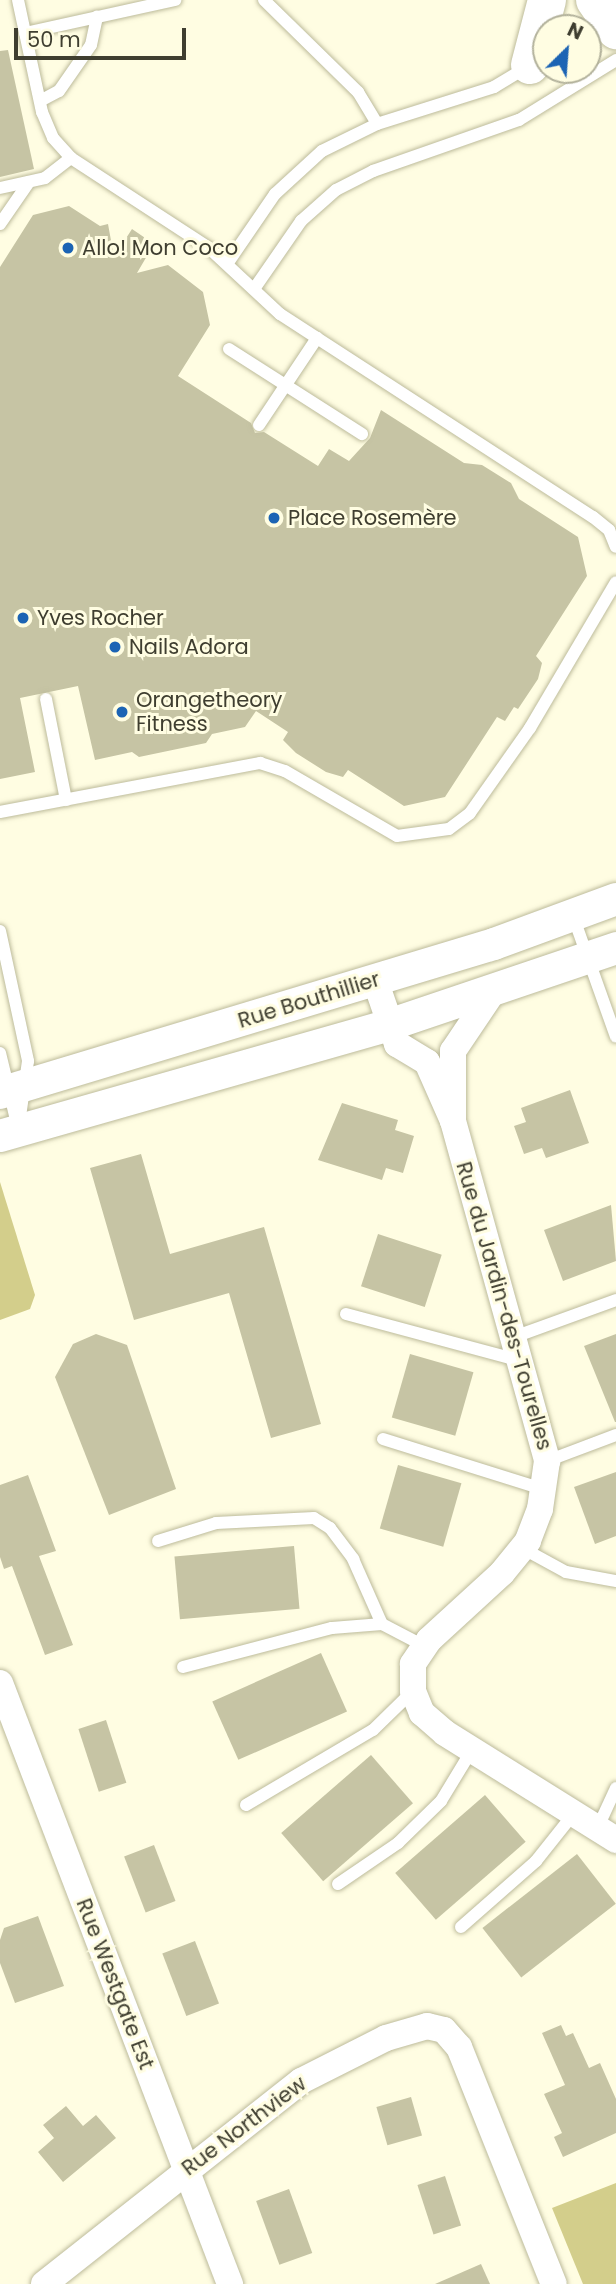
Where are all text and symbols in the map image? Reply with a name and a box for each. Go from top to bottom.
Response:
scale bar [18,14,189,58]
north arrow [532,14,602,84]
text: N [563,16,587,47]
text: 50 m [27,25,81,54]
place label: Allo! Mon Coco [82,235,238,261]
marker: Allo! Mon Coco [60,240,76,256]
place label: Place Rosemère [288,505,457,531]
marker: Place Rosemère [266,510,282,526]
place label: Yves Rocher [37,605,164,631]
marker: Yves Rocher [15,610,31,626]
place label: Nails Adora [129,634,249,660]
marker: Nails Adora [107,639,123,655]
place label: Orangetheory Fitness [136,687,282,737]
marker: Orangetheory Fitness [114,704,130,720]
street label: Rue Bouthillier [235,966,383,1034]
street label: Rue du Jardin-des-Tourelles [451,1159,557,1453]
street label: Rue Westgate Est [71,1895,159,2073]
street label: Rue Northview [177,2071,311,2181]

